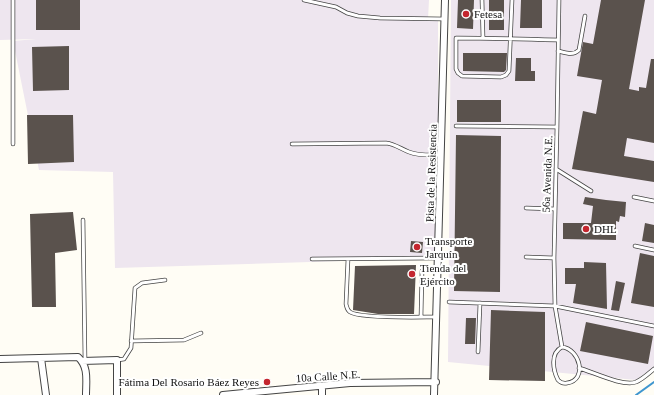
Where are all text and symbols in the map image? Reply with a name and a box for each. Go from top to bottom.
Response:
place label: Fetesa [474,8,502,20]
marker: Fetesa [461,9,471,19]
street label: Pista de la Resistencia [423,124,439,222]
street label: 56a Avenida N.E. [540,135,554,213]
place label: DHL [594,223,617,235]
marker: DHL [581,224,591,234]
place label: Transporte Jarquín [425,235,472,260]
marker: Transporte Jarquín [412,242,422,252]
place label: Tienda del Ejército [420,262,466,287]
marker: Tienda del Ejército [407,269,417,279]
street label: 10a Calle N.E. [295,368,361,384]
place label: Fátima Del Rosario Báez Reyes [118,376,259,388]
marker: Fátima Del Rosario Báez Reyes [262,377,272,387]

